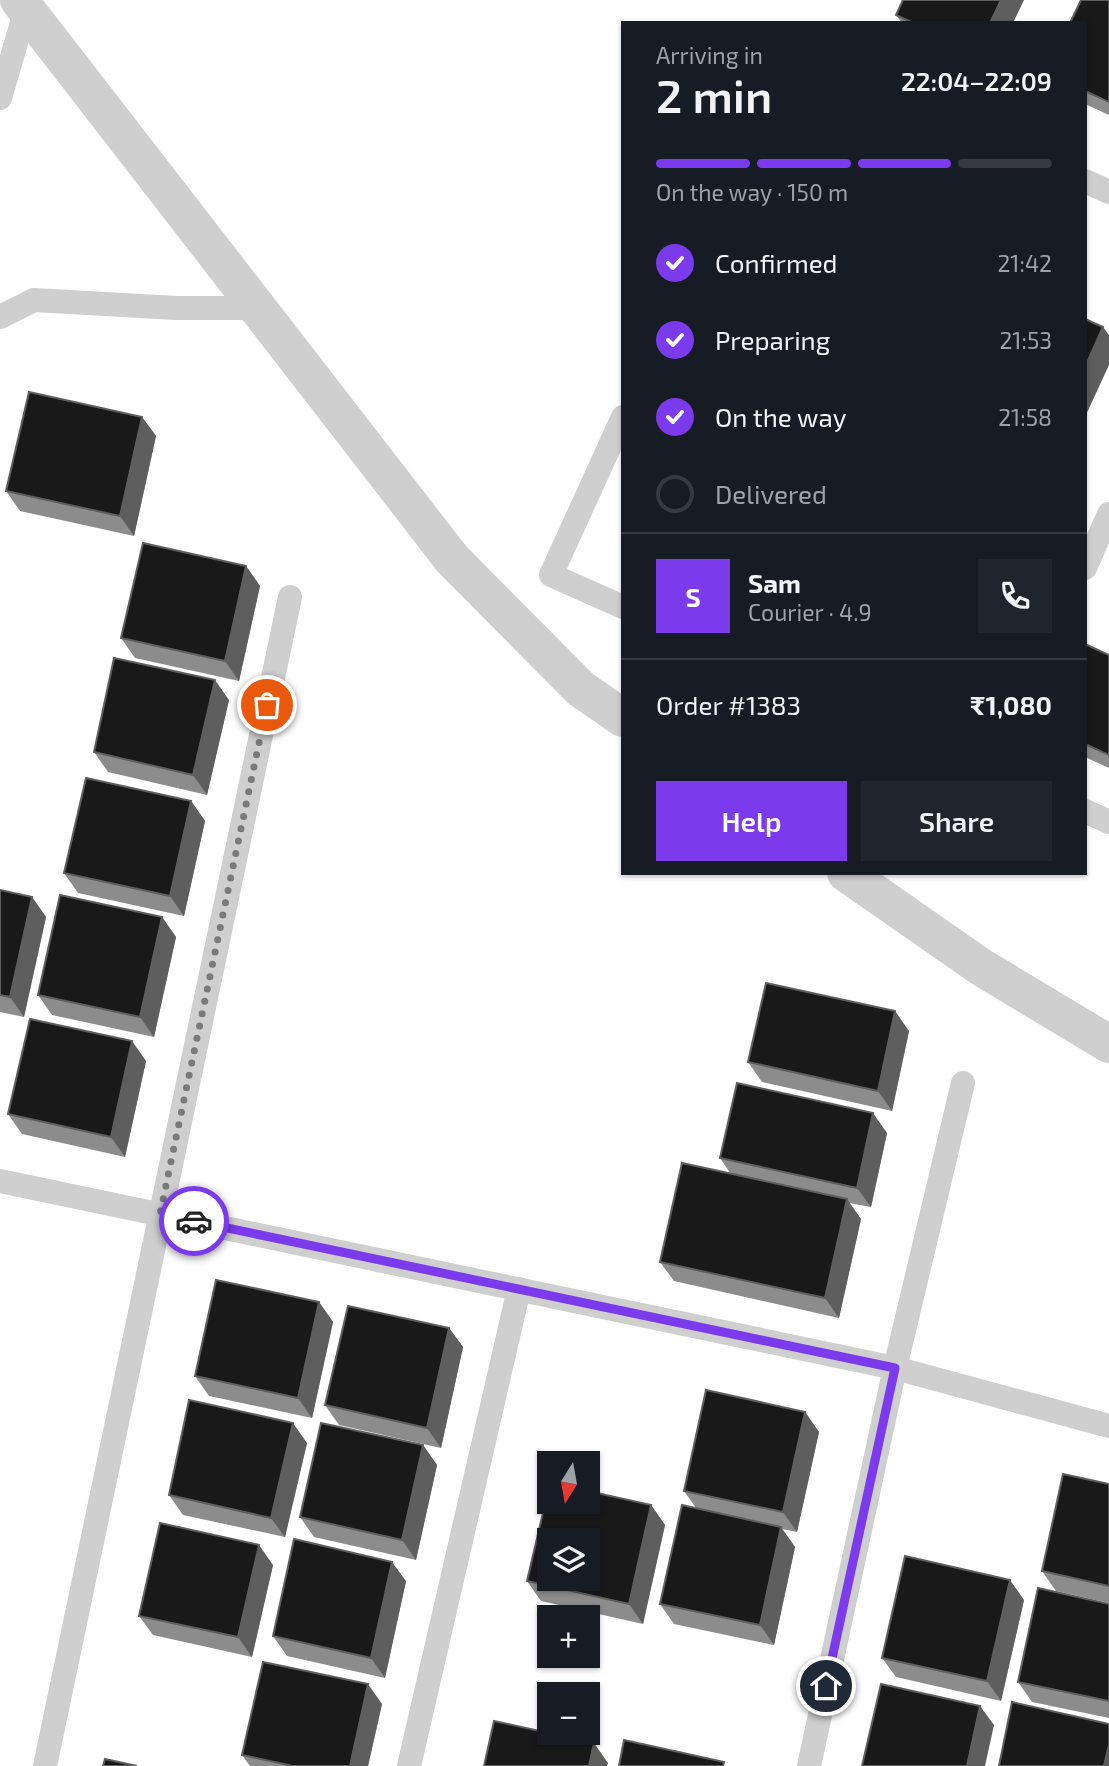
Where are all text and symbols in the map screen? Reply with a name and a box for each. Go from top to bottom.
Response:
text: Arriving in [656,41,763,69]
text: 22:04–22:09 [901,65,1052,96]
text: 2 min [656,67,772,122]
text: On the way · 150 m [656,178,848,206]
icon: check [656,244,694,282]
text: Confirmed [715,247,838,278]
text: 21:42 [997,249,1052,277]
icon: check [656,321,694,359]
text: Preparing [715,324,830,355]
text: 21:53 [999,326,1052,354]
icon: check [656,398,694,436]
text: On the way [715,401,846,432]
text: 21:58 [998,403,1052,431]
text: Delivered [715,478,827,509]
button: phone [978,559,1052,633]
text: Sam [748,567,801,598]
text: S [685,581,701,612]
text: Courier · 4.9 [748,598,872,626]
pin [237,675,297,735]
icon: bag [248,686,286,724]
text: Order #1383 [656,689,801,720]
text: ₹1,080 [970,689,1052,720]
button: Help [656,781,847,861]
button: Share [861,781,1052,861]
courier [159,1186,229,1256]
icon: car [175,1202,213,1240]
north arrow [537,1451,600,1514]
map controls [537,1451,600,1745]
button: layers [537,1528,600,1591]
button: + [537,1605,600,1668]
pin [796,1656,856,1716]
icon: home [807,1667,845,1705]
button: − [537,1682,600,1745]

